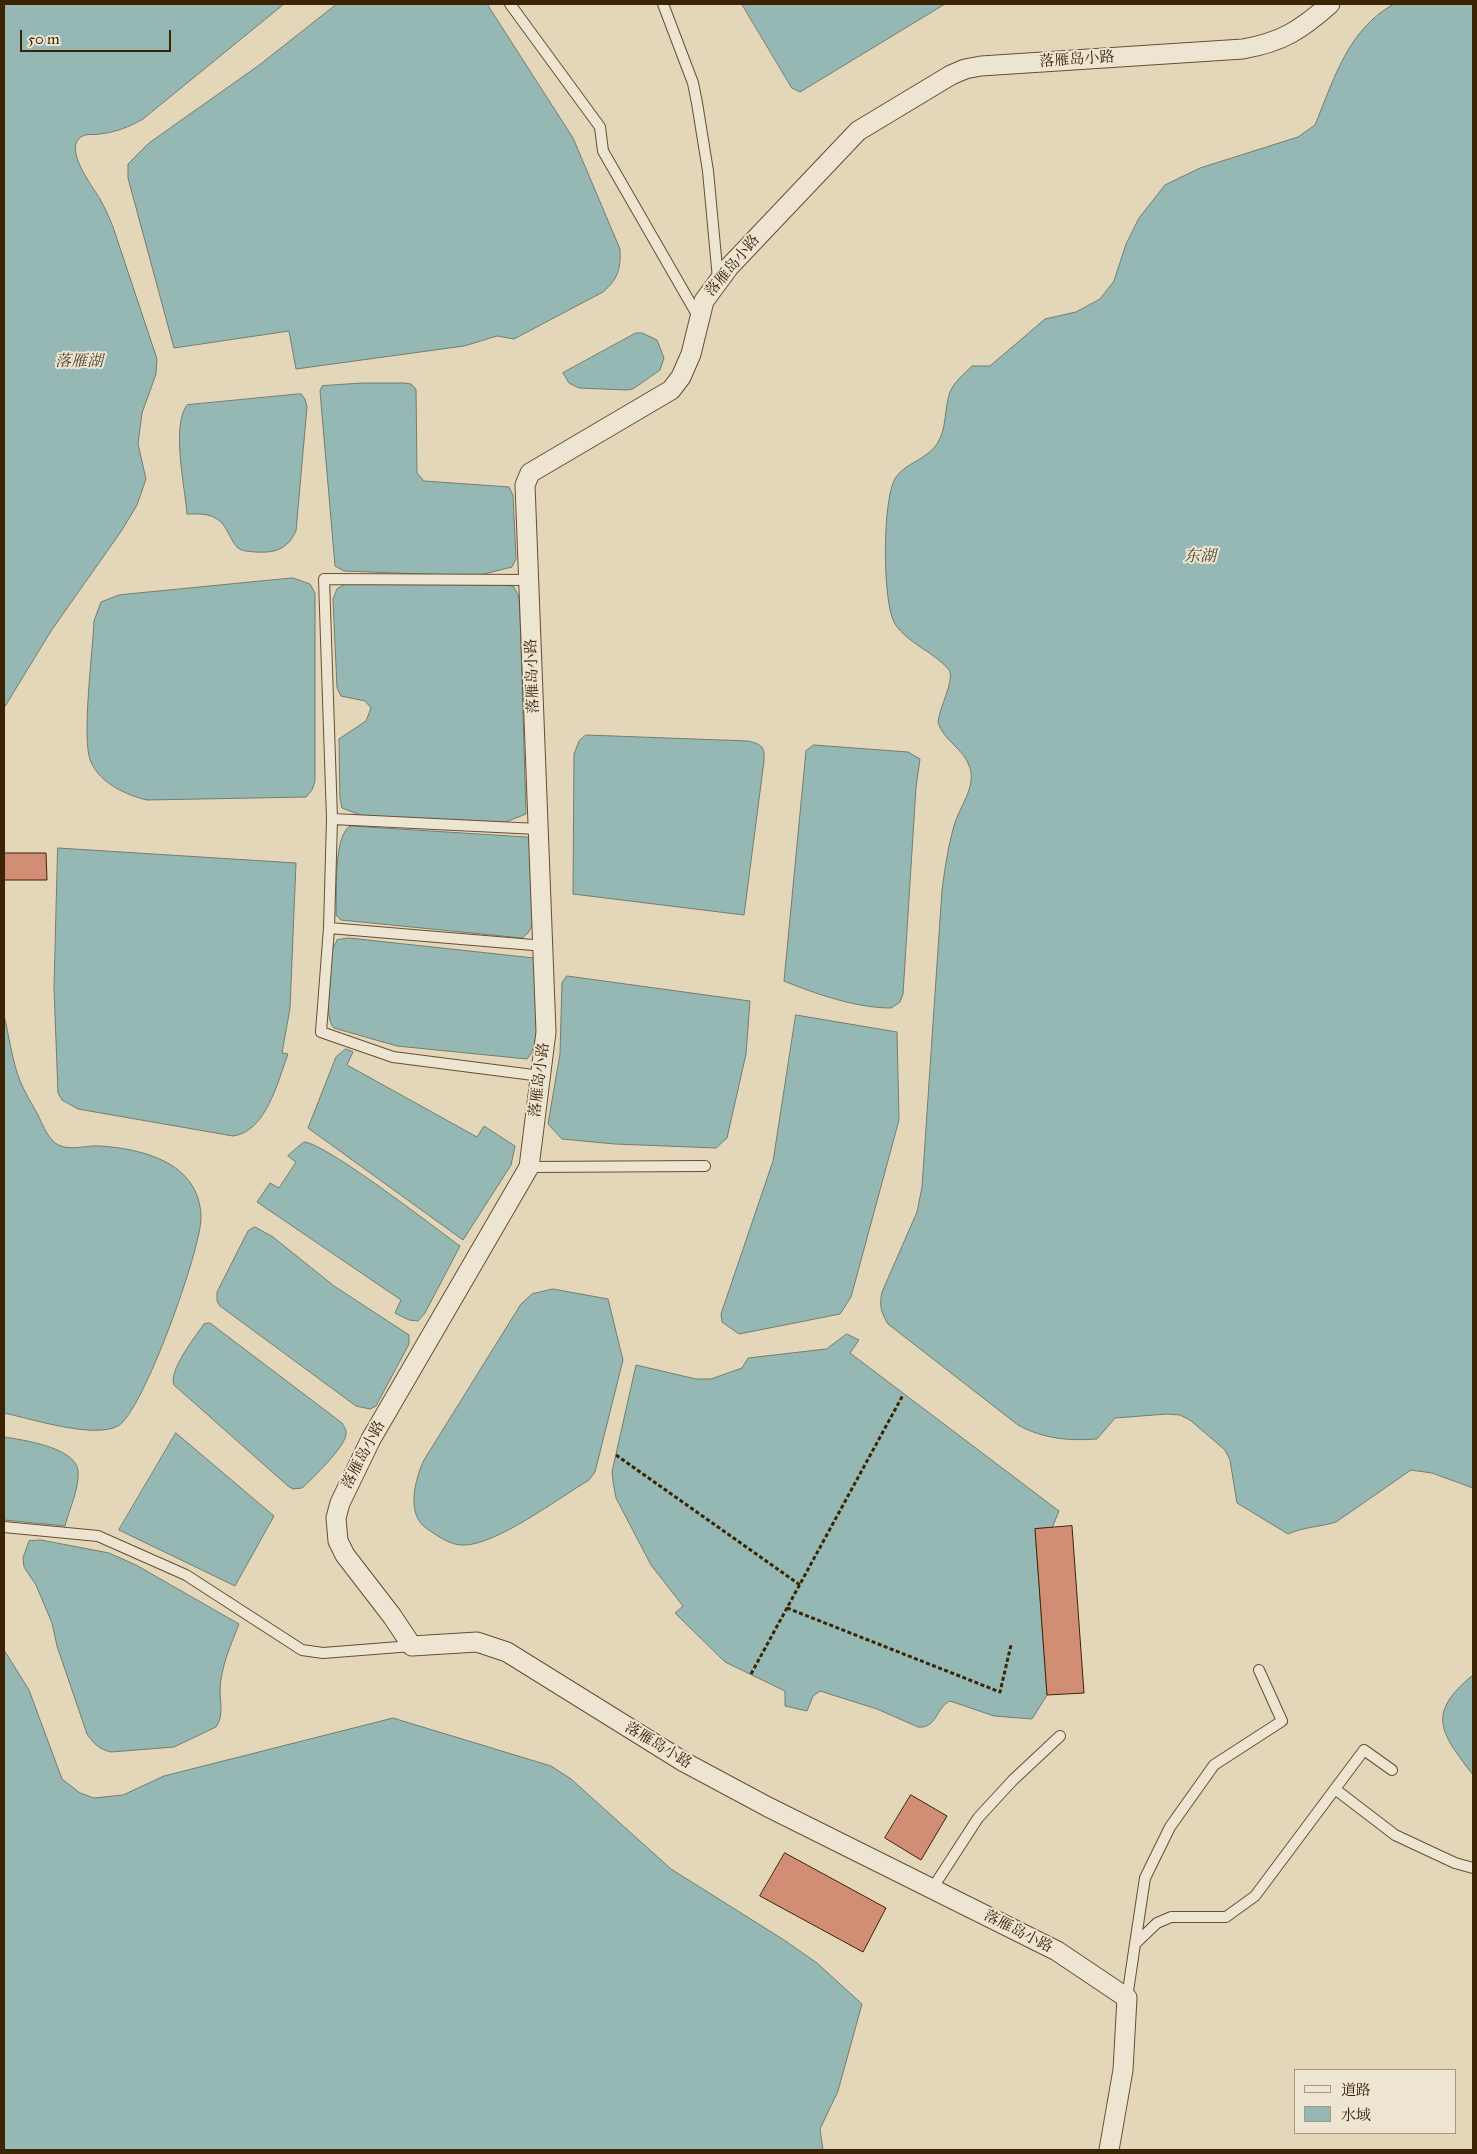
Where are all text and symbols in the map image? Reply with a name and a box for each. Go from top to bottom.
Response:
scale bar [22,20,174,52]
text: 50 m [28,30,60,48]
street label: 落雁岛小路 [1039,48,1115,72]
street label: 落雁岛小路 [702,231,764,301]
water label: 落雁湖 [55,352,103,372]
water label: 东湖 [1184,547,1216,567]
street label: 落雁岛小路 [523,638,543,714]
street label: 落雁岛小路 [526,1042,554,1118]
street label: 落雁岛小路 [338,1418,390,1492]
street label: 落雁岛小路 [621,1719,695,1773]
street label: 落雁岛小路 [981,1907,1055,1957]
legend [1294,2069,1457,2134]
text: 道路 [1341,2081,1371,2099]
text: 水域 [1341,2106,1371,2124]

